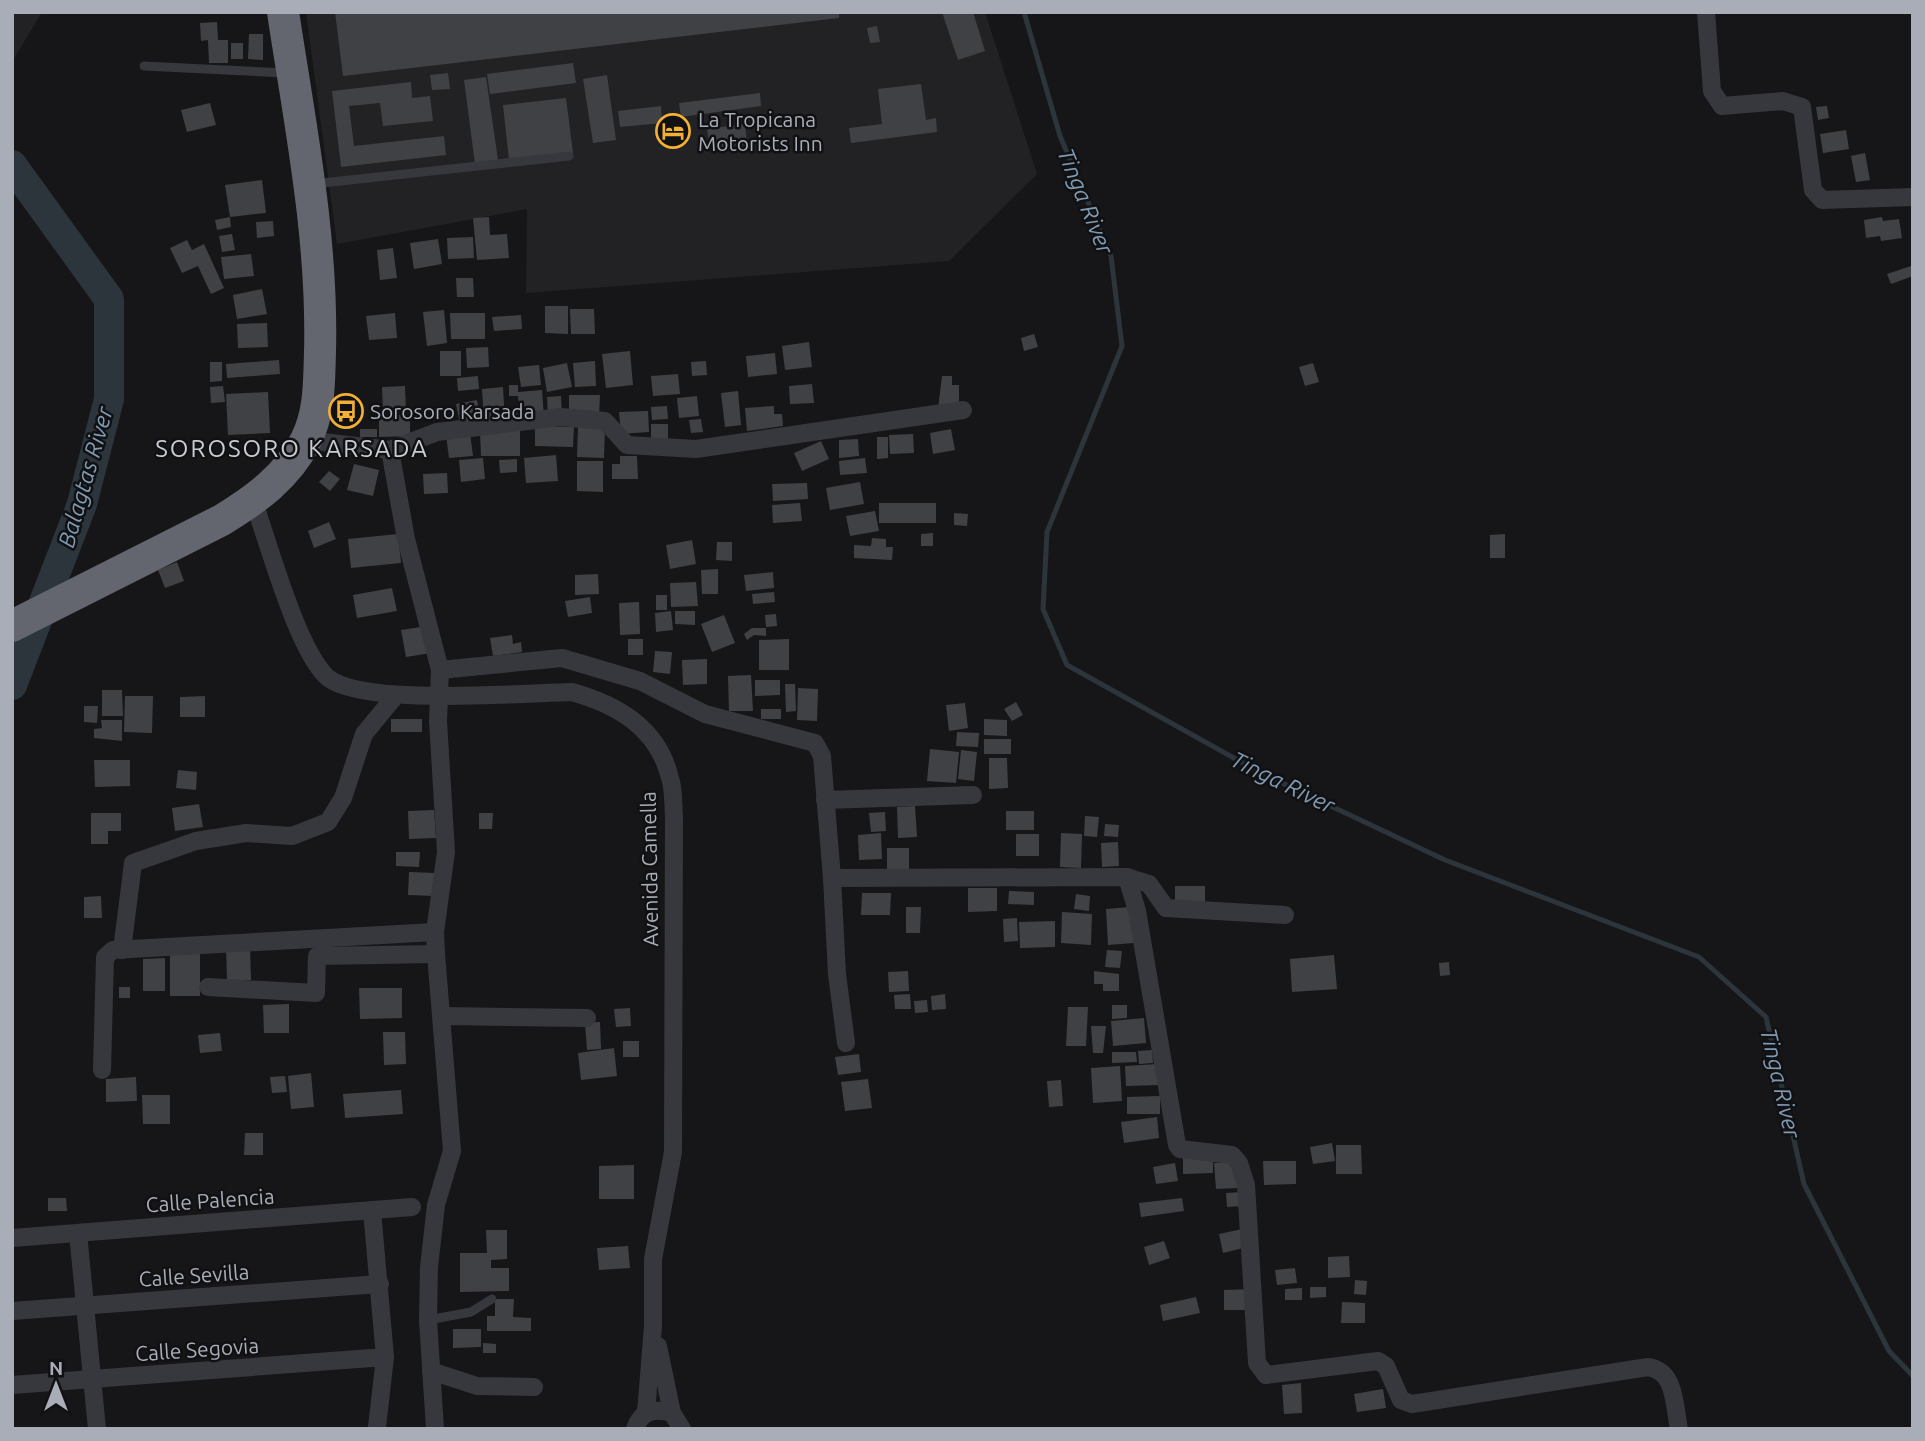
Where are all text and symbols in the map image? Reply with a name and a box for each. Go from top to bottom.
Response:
place label: La Tropicana Motorists Inn [698,107,823,155]
hotel icon: La Tropicana Motorists Inn [654,112,692,150]
water label: Tinga River [1053,144,1119,259]
bus stop icon: Sorosoro Karsada [327,392,365,430]
place label: Sorosoro Karsada [370,399,534,423]
water label: Balagtas River [53,403,117,550]
district label: SOROSORO KARSADA [155,435,429,462]
water label: Tinga River [1227,746,1340,818]
street label: Avenida Camella [636,791,662,947]
water label: Tinga River [1756,1026,1806,1142]
street label: Calle Palencia [145,1184,275,1216]
street label: Calle Sevilla [138,1259,250,1291]
street label: Calle Segovia [134,1333,260,1365]
north arrow [21,1350,91,1420]
text: N [49,1357,63,1379]

